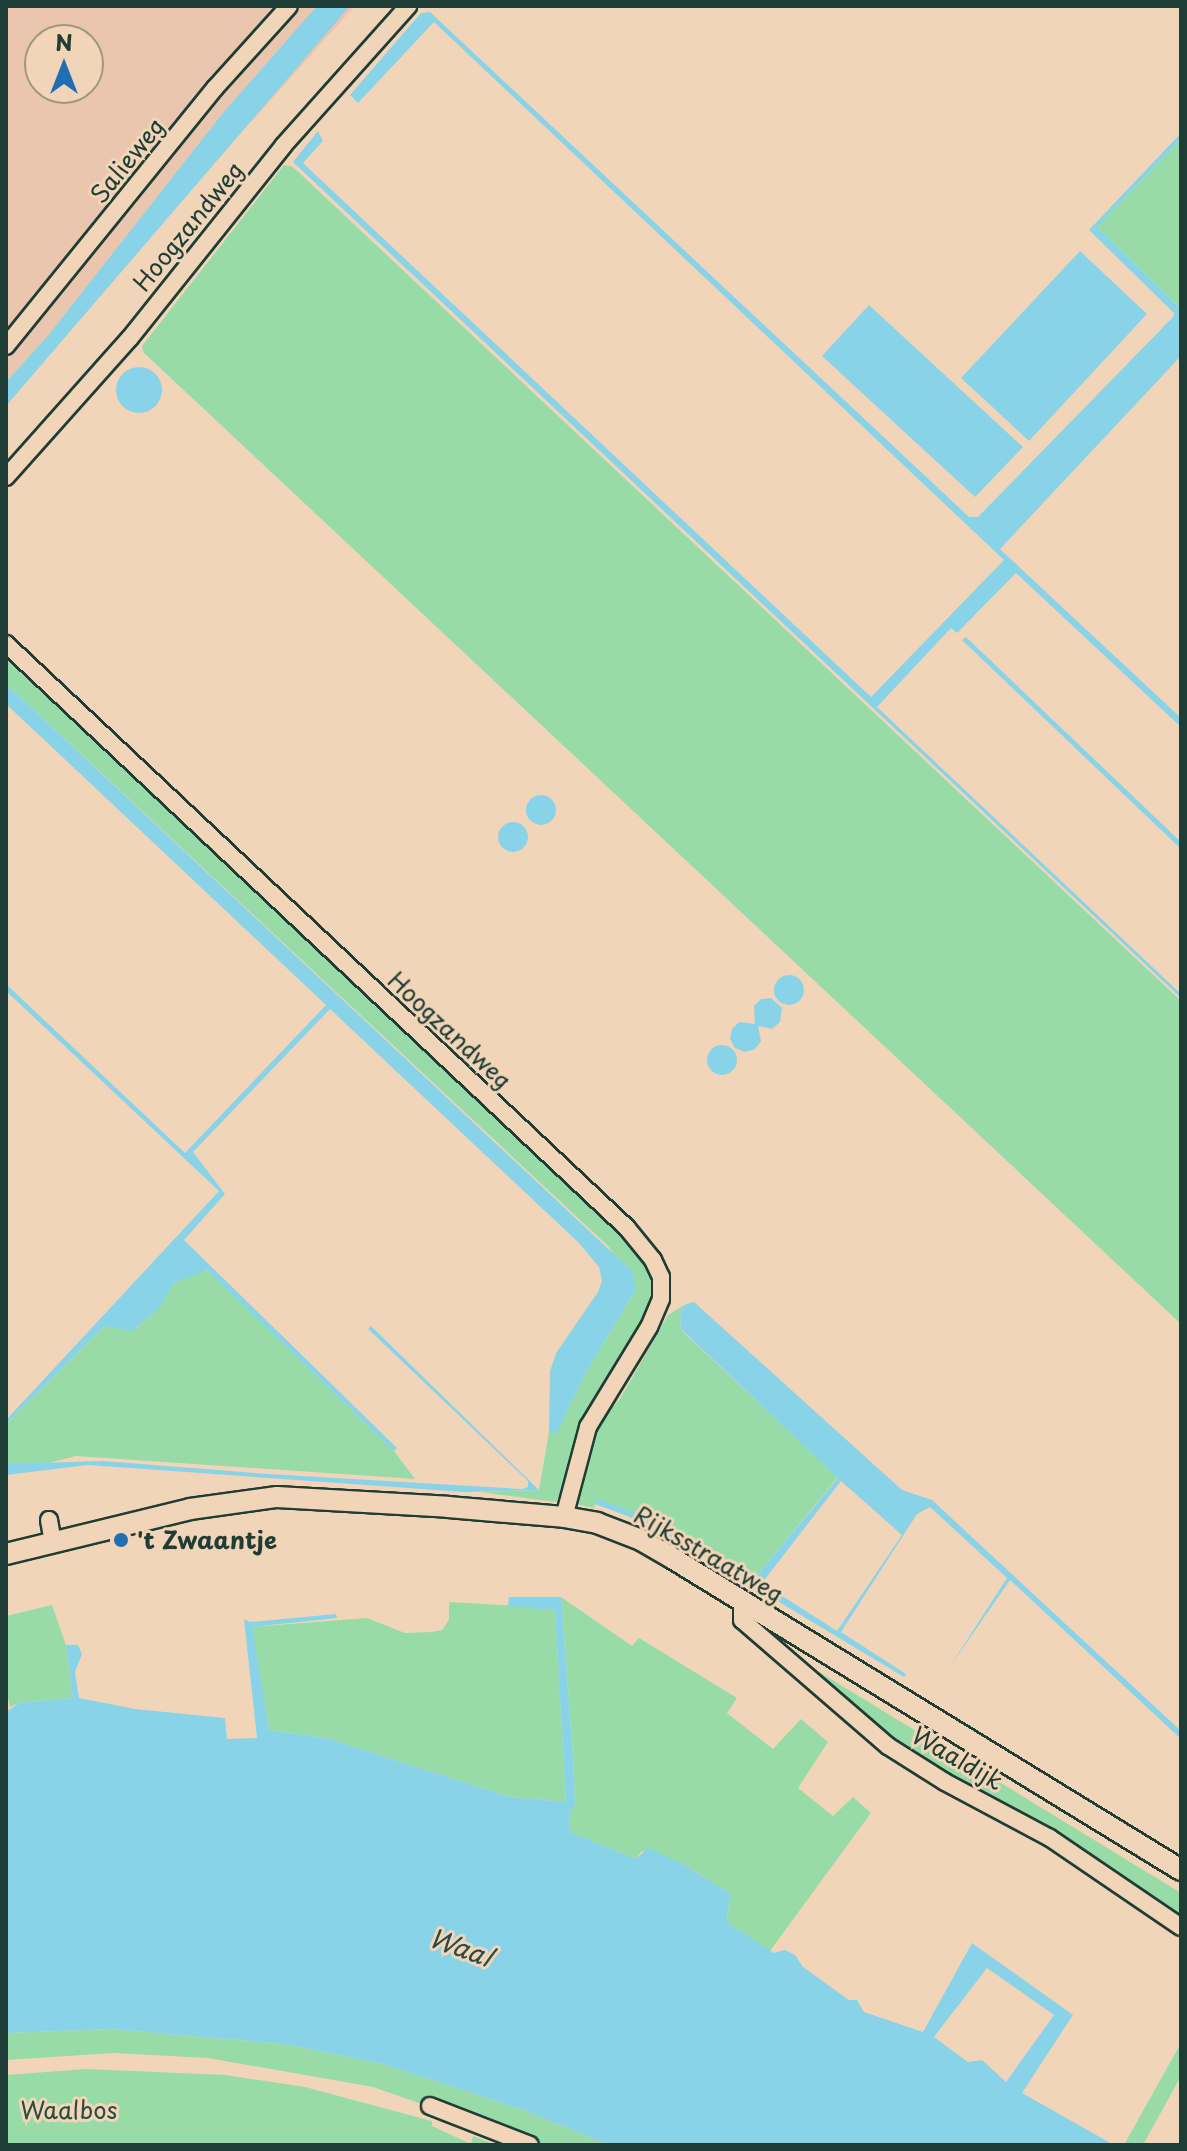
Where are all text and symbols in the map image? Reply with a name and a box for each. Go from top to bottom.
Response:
north arrow [24,24,104,104]
text: N [55,25,73,58]
street label: Salieweg [84,112,170,208]
street label: Hoogzandweg [127,155,249,297]
street label: Hoogzandweg [382,965,518,1095]
street label: Rijksstraatweg [629,1500,789,1608]
place label: 't Zwaantje [137,1526,278,1554]
marker: 't Zwaantje [112,1531,130,1549]
street label: Waaldijk [907,1720,1009,1796]
water label: Waal [425,1921,497,1973]
park label: Waalbos [21,2096,117,2124]

